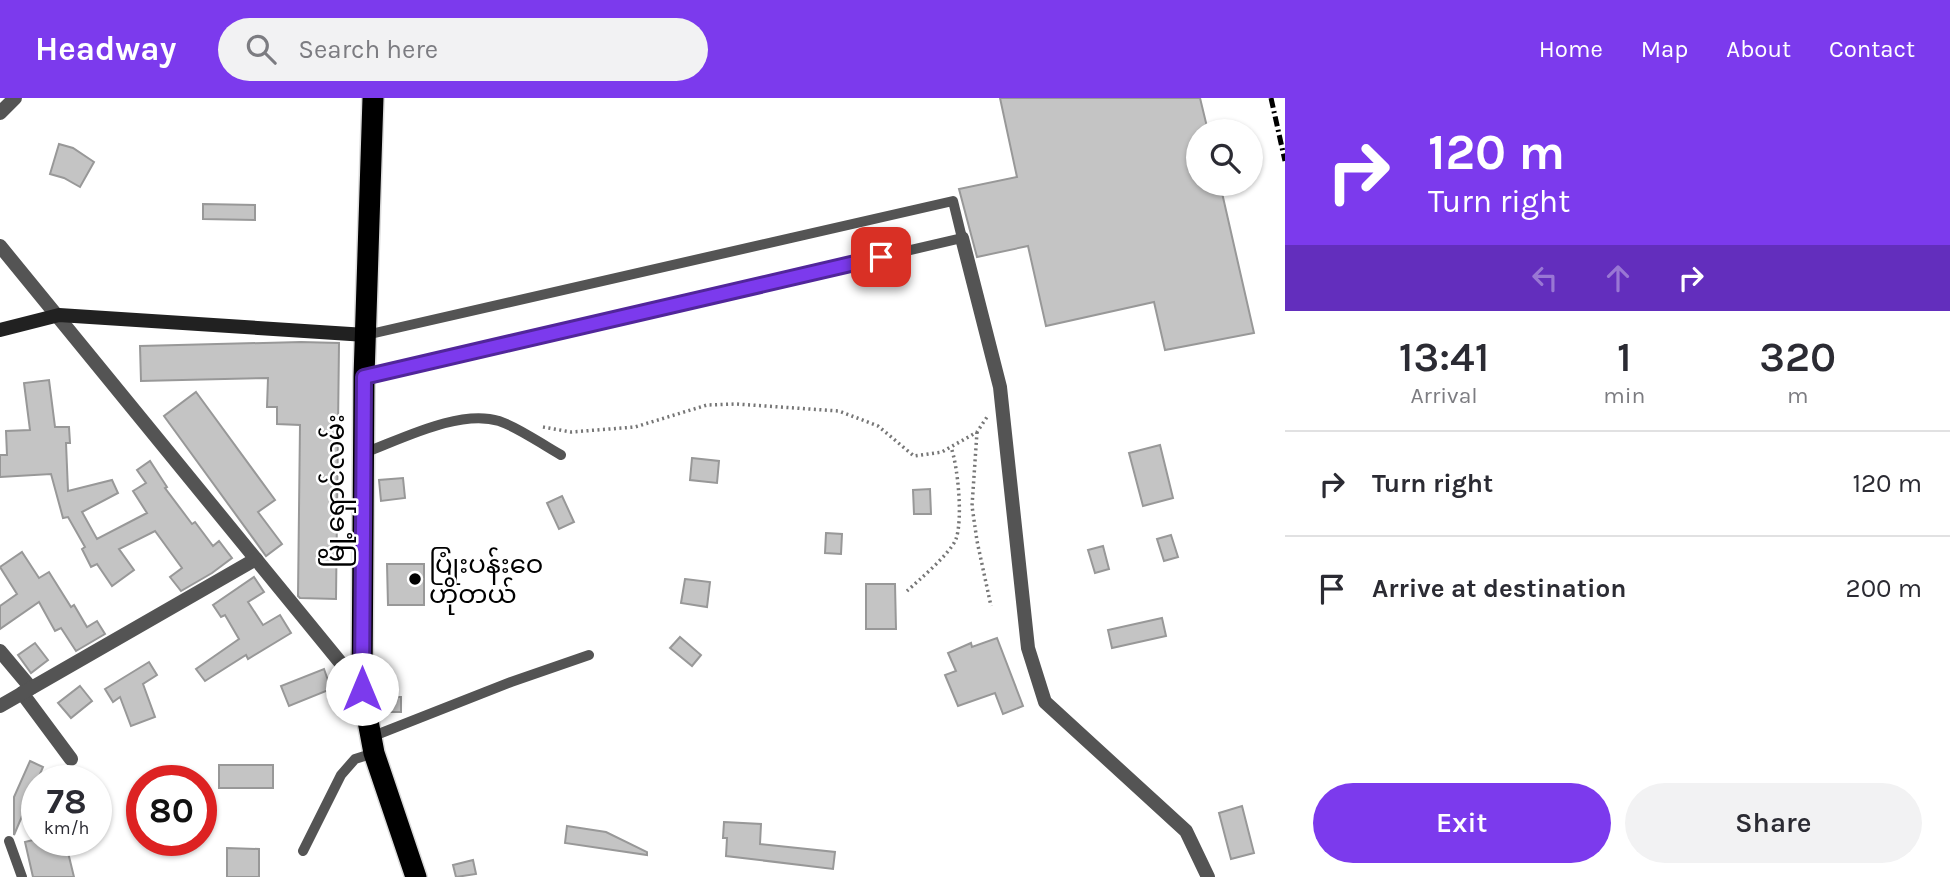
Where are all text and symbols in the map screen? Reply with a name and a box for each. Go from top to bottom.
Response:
search box [218,18,708,81]
text: Headway [35,30,176,68]
icon: search [242,30,280,68]
text: Search here [298,34,438,65]
text: Home [1539,35,1603,63]
text: Map [1641,35,1688,63]
text: About [1726,35,1791,63]
text: Contact [1829,35,1915,63]
map controls [1186,119,1263,196]
button: search [1186,119,1263,196]
text: 120 m [1428,124,1565,181]
icon: right [1313,126,1404,217]
text: Turn right [1428,183,1570,220]
pin [851,227,911,287]
icon: arrive [862,238,900,276]
icon: left [1526,259,1564,297]
icon: ahead [1599,259,1637,297]
icon: right [1672,259,1710,297]
text: 13:41 [1399,332,1489,382]
text: 1 [1617,332,1632,382]
text: 320 [1759,332,1836,382]
text: Arrival [1410,382,1478,409]
text: min [1603,382,1645,409]
text: m [1787,382,1808,409]
street label: မြို့ရှောင်လမ်း [318,414,356,568]
icon: right [1313,465,1351,503]
text: Turn right [1372,468,1493,499]
text: 120 m [1852,468,1922,499]
place label: ပြုံးပန်းဝေ ဟိုတယ် [429,547,543,615]
icon: arrive [1313,570,1351,608]
marker: ပြုံးပန်းဝေ ဟိုတယ် [407,571,423,587]
text: Arrive at destination [1372,573,1626,604]
text: 200 m [1846,573,1922,604]
position arrow [325,652,399,726]
speed limit sign: 80 [126,765,217,856]
text: 78 [46,781,87,822]
button: Exit [1313,783,1611,863]
button: Share [1625,783,1922,863]
text: km/h [44,817,89,839]

